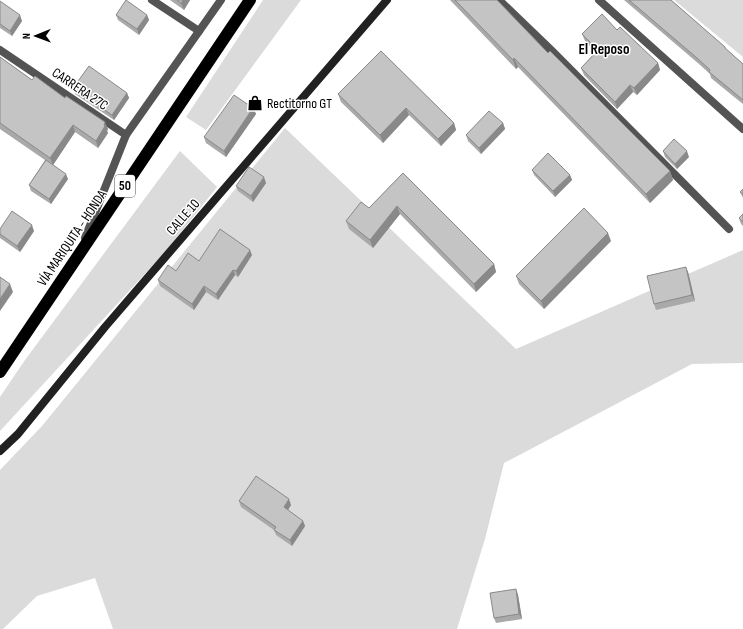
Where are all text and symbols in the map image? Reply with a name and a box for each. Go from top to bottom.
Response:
north arrow [16,16,56,56]
text: N [20,33,33,39]
district label: El Reposo [579,40,629,59]
street label: CARRERA 27C [49,64,112,114]
shop icon: Rectitorno GT [246,94,264,112]
place label: Rectitorno GT [267,95,332,112]
road number: 50 [115,175,135,197]
street label: VÍA MARIQUITA - HONDA [34,186,111,289]
street label: CALLE 10 [163,195,203,239]

